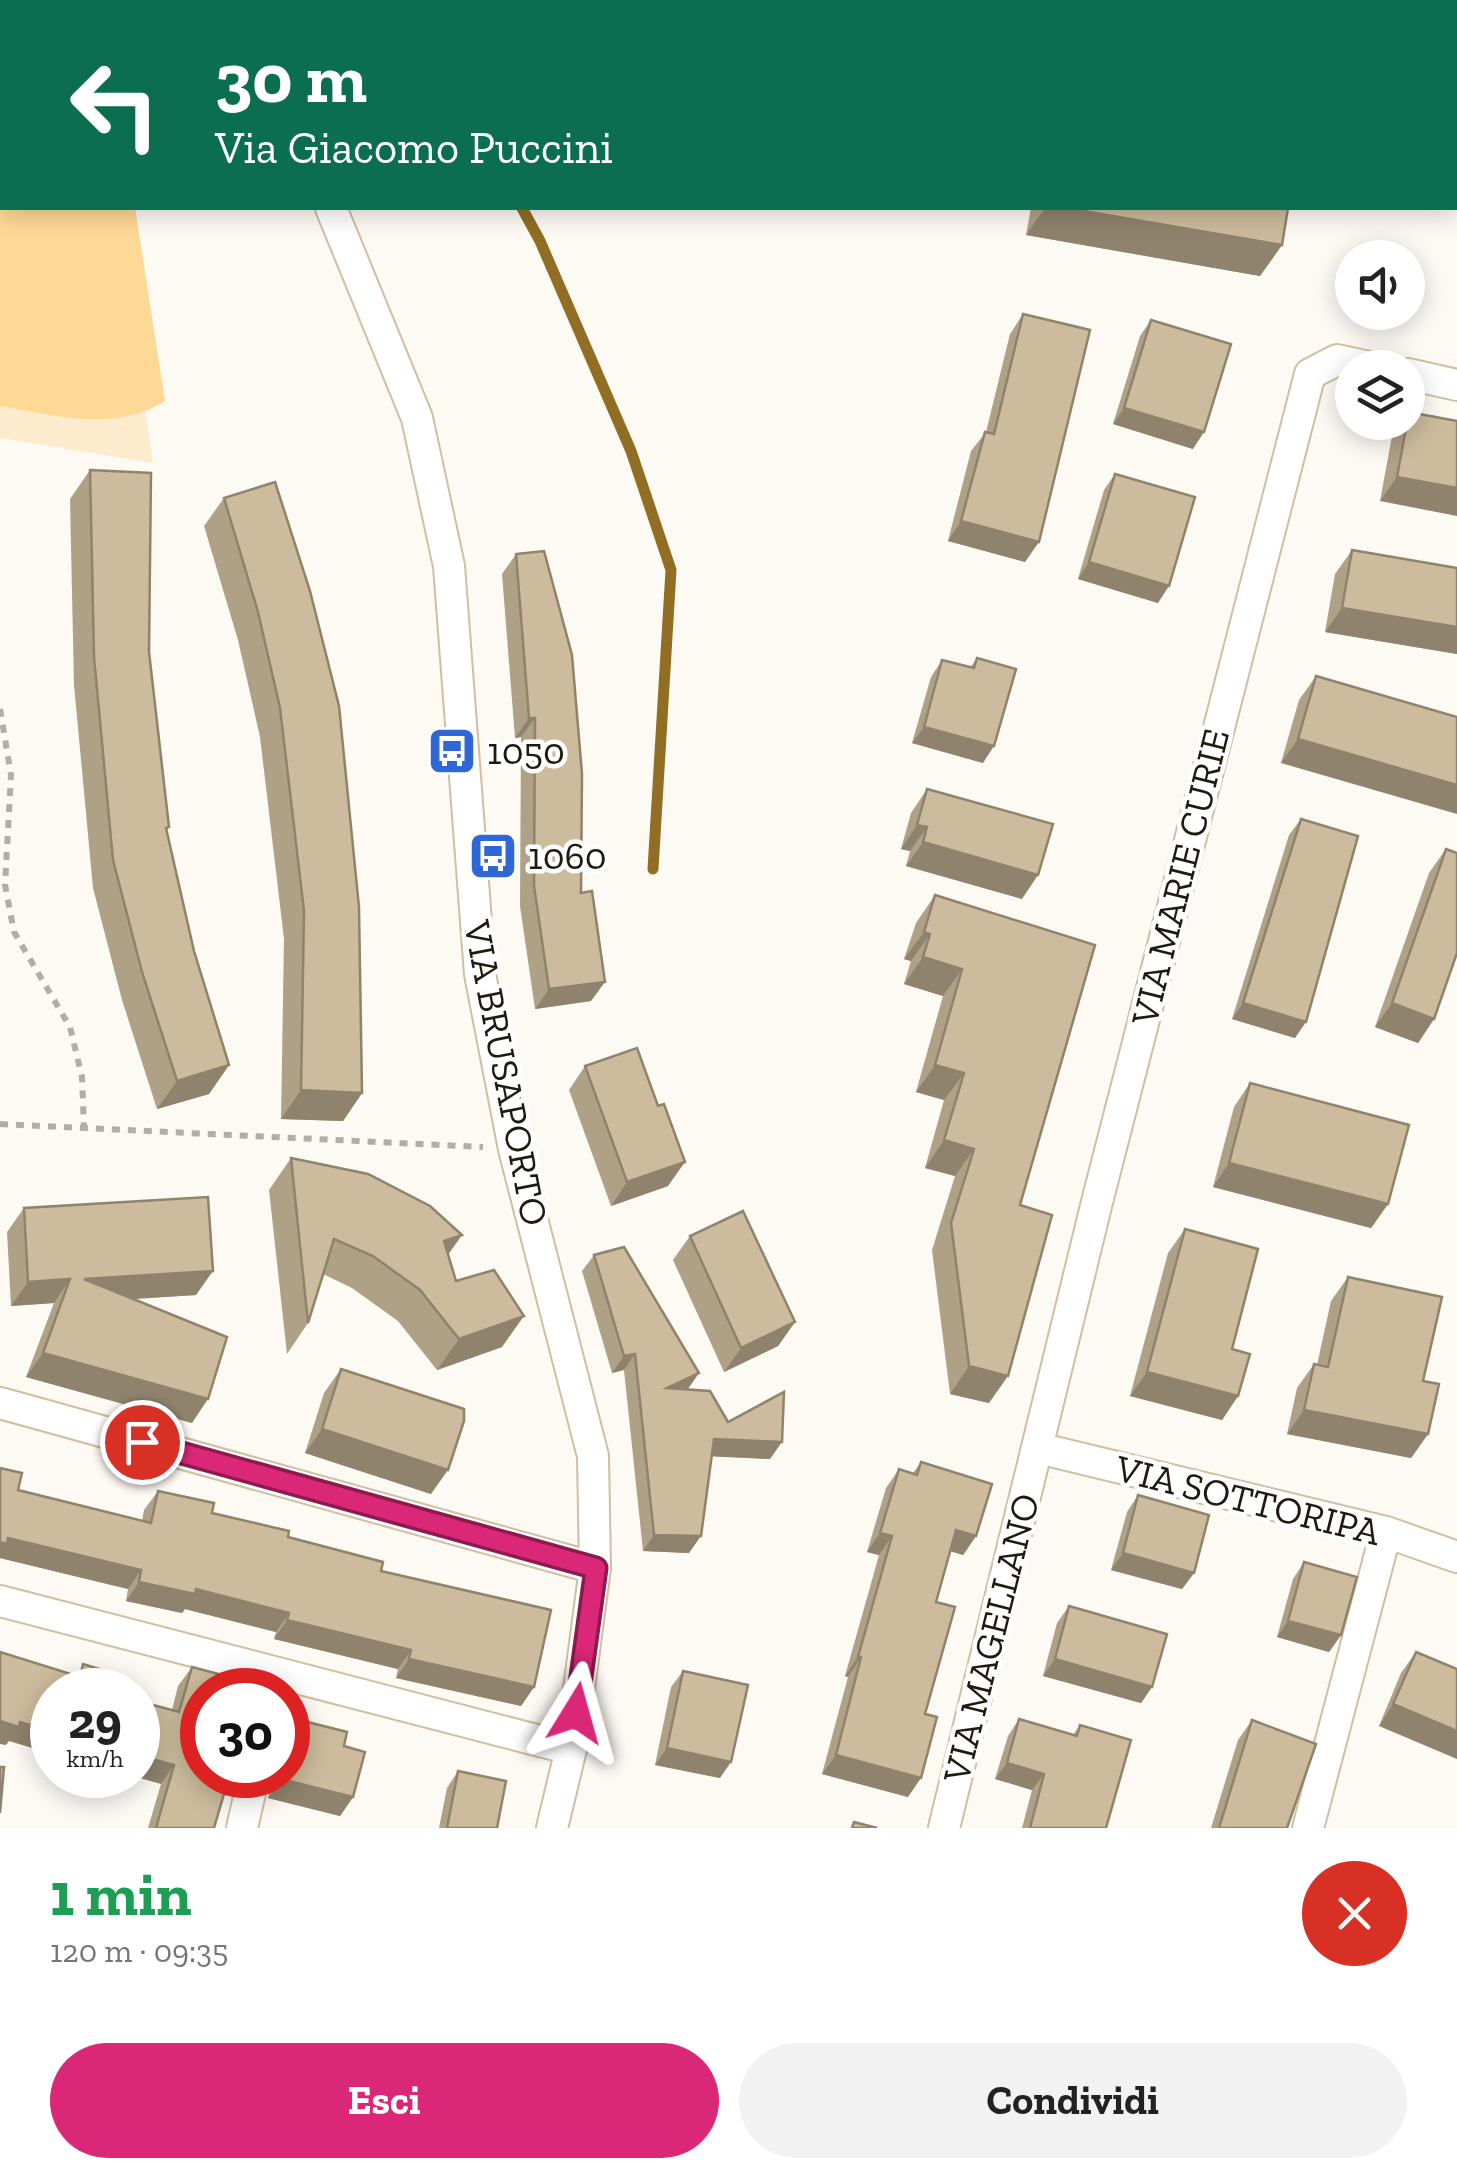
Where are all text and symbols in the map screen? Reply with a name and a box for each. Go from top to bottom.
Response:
text: 30 m [215,36,367,120]
icon: left [50,40,180,170]
text: Via Giacomo Puccini [215,121,613,175]
map controls [1335,240,1425,440]
button: sound [1335,240,1425,330]
button: layers [1335,350,1425,440]
street label: VIA MARIE CURIE [1121,724,1239,1031]
bus stop icon: 1050 [426,725,478,777]
place label: 1050 [487,728,565,774]
bus stop icon: 1060 [467,830,519,882]
place label: 1060 [528,833,607,879]
street label: VIA BRUSAPORTO [454,916,558,1229]
pin [100,1400,185,1485]
icon: arrive [115,1415,170,1470]
street label: VIA SOTTORIPA [1110,1445,1385,1555]
street label: VIA MAGELLANO [933,1489,1049,1788]
position arrow [524,1661,628,1765]
speed limit sign: 30 [180,1668,310,1798]
text: 29 [68,1691,122,1751]
text: km/h [66,1743,124,1773]
text: 1 min [50,1858,192,1930]
button: close [1302,1861,1407,1966]
text: 120 m · 09:35 [50,1932,228,1970]
button: Esci [50,2043,719,2158]
button: Condividi [739,2043,1407,2158]

